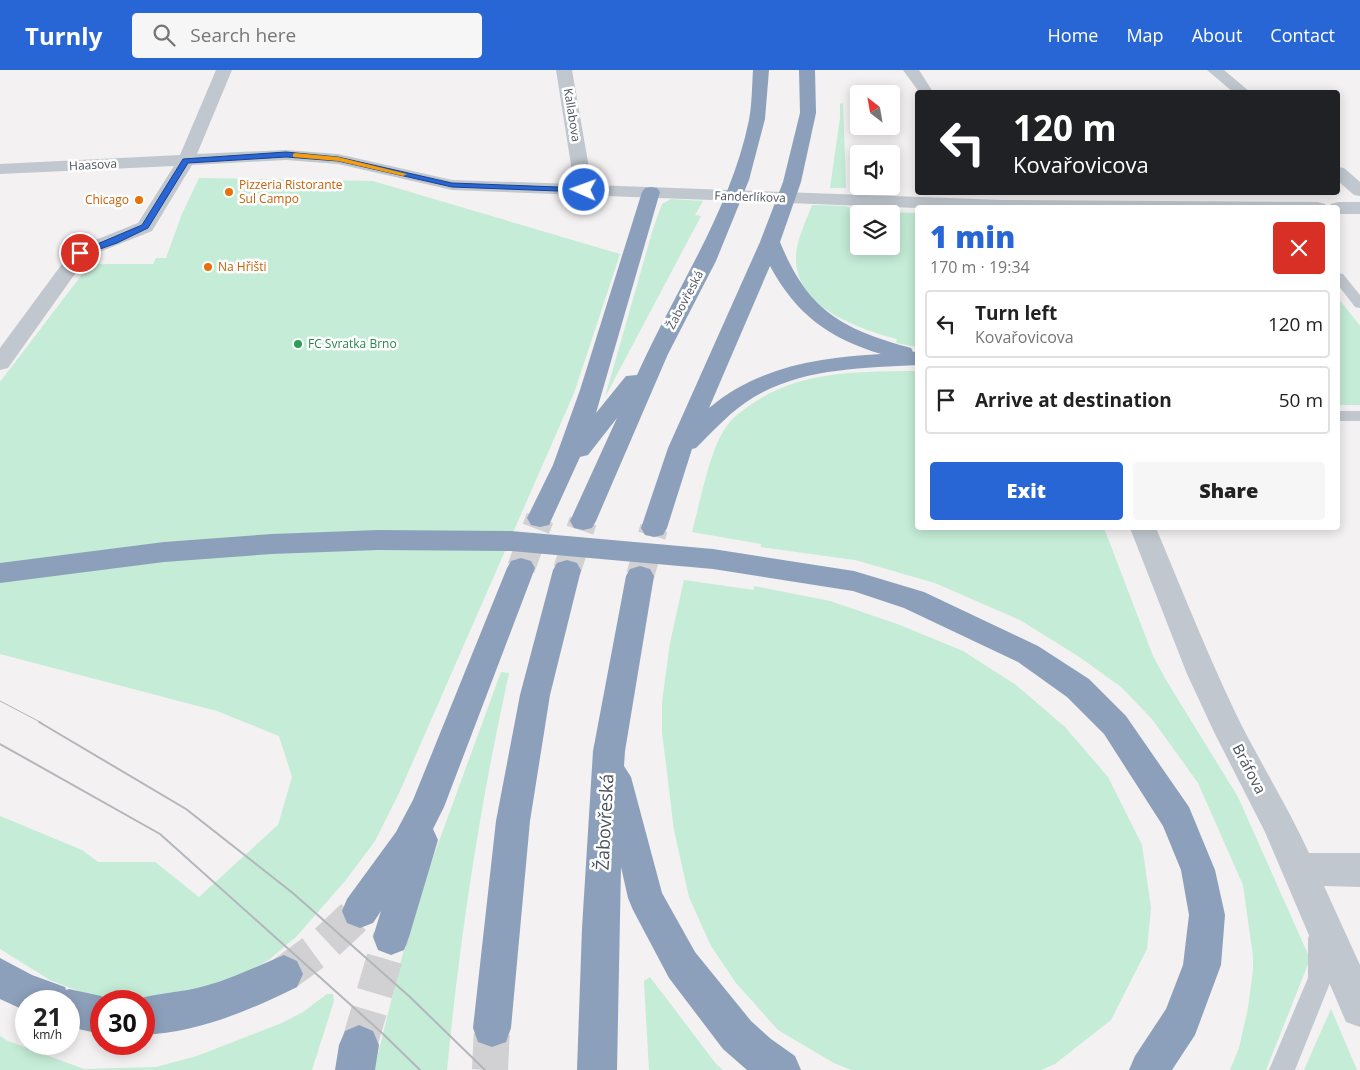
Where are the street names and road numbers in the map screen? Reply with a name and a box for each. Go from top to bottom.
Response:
street label: Kallabova [560,87,585,143]
street label: Haasova [69,155,117,174]
street label: Fanderlíkova [714,187,786,206]
street label: Žabovřeská [662,267,707,332]
street label: Bráfova [1228,740,1271,797]
street label: Žabovřeská [589,773,619,871]

